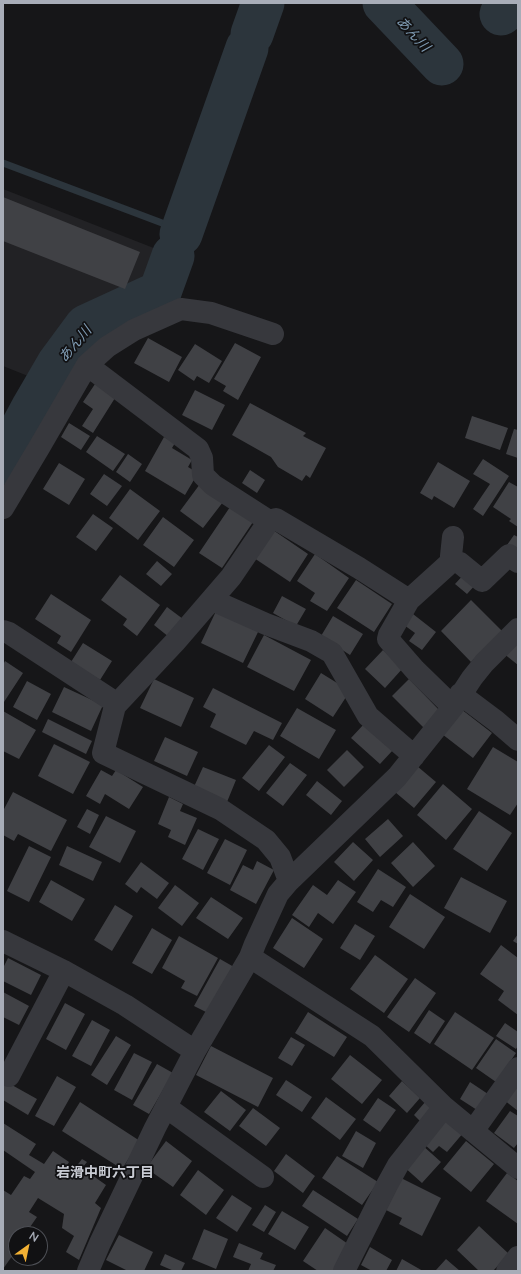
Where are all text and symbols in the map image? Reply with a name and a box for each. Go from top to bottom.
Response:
water label: あん川 [393,13,433,55]
water label: あん川 [55,323,95,365]
district label: 岩滑中町六丁目 [56,1164,154,1180]
north arrow [8,1226,48,1266]
text: N [27,1229,41,1244]

